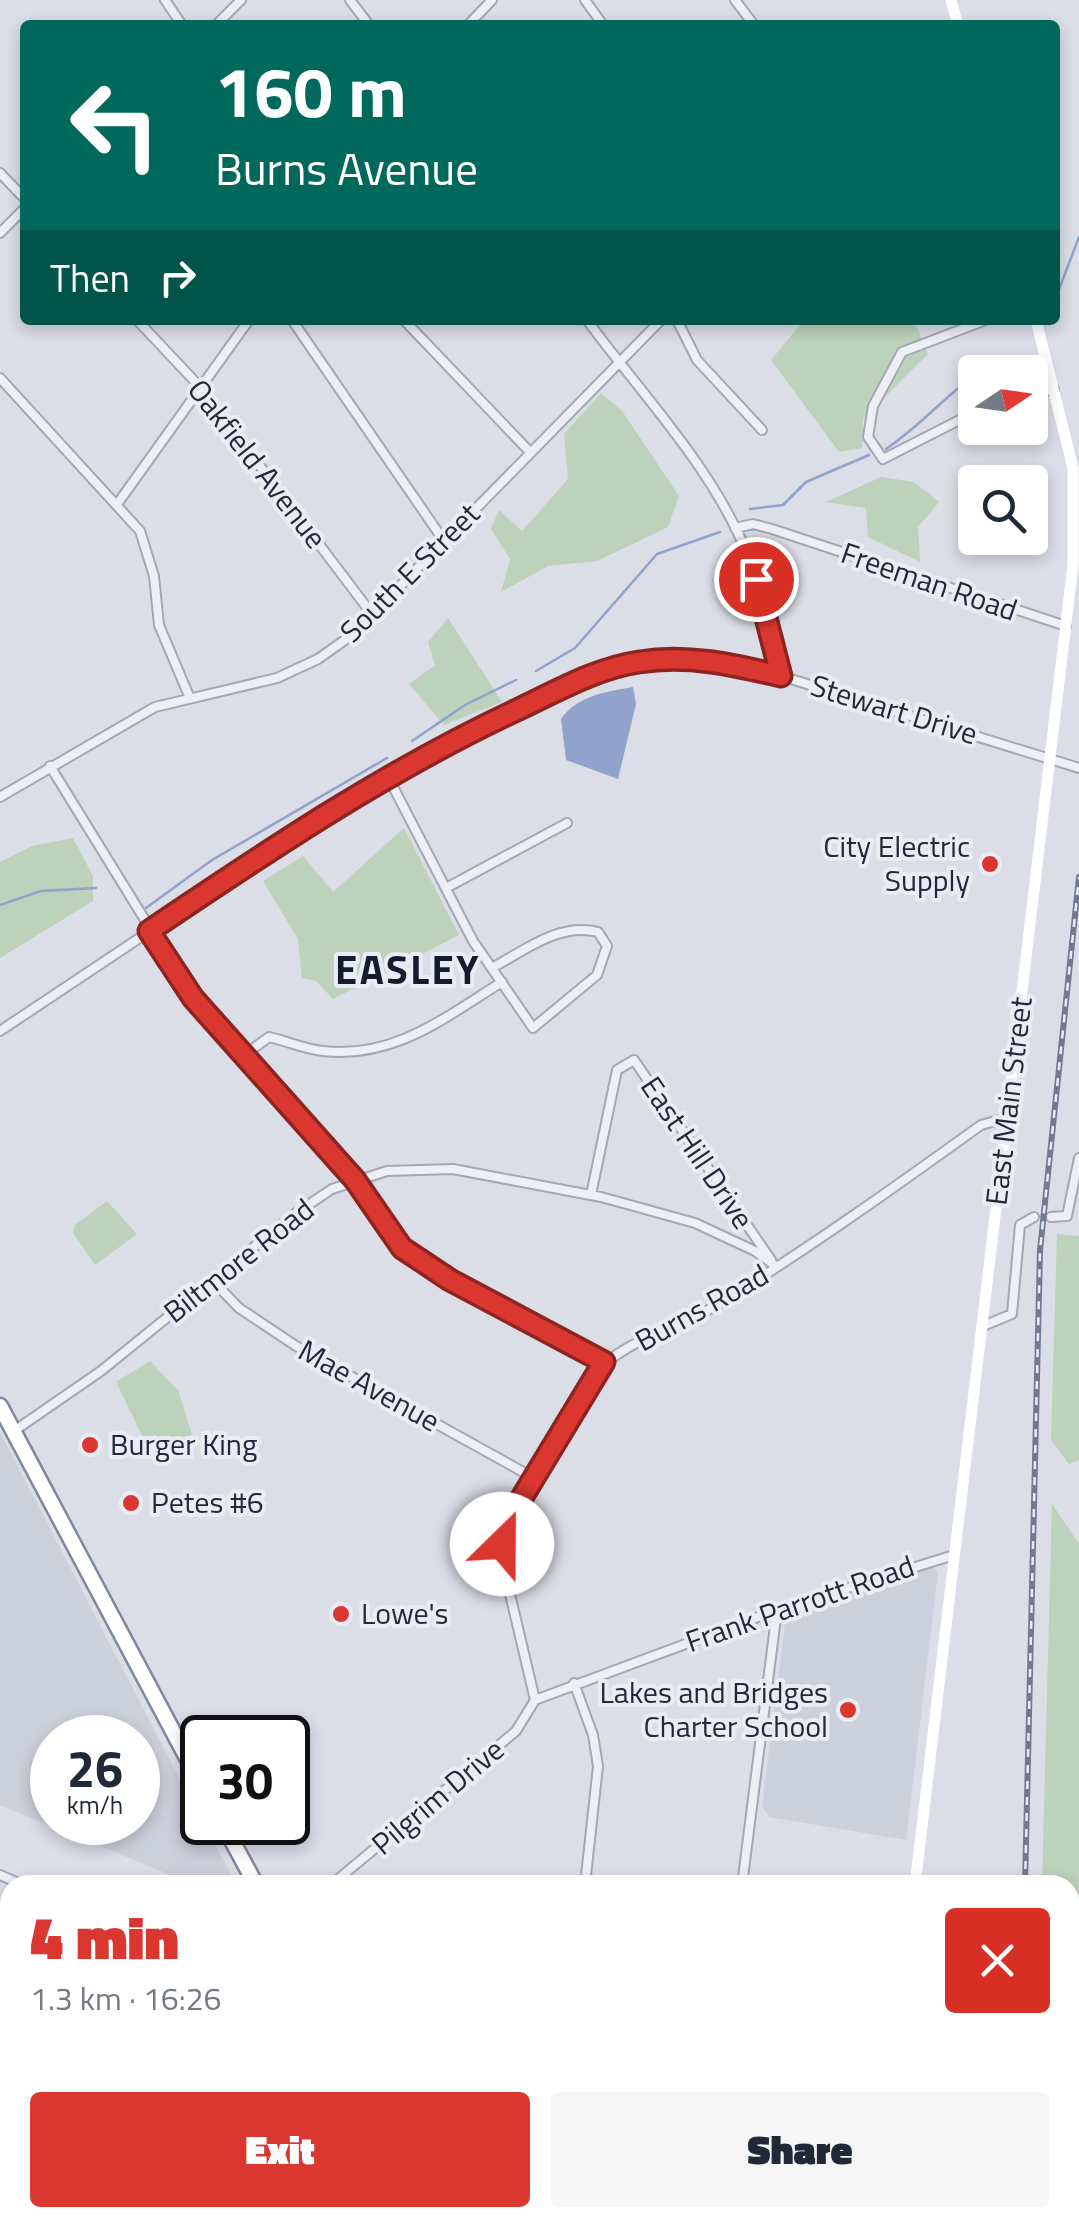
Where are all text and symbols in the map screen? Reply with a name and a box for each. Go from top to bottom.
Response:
text: 160 m [215,38,407,144]
icon: left [50,60,180,190]
text: Burns Avenue [215,134,478,202]
text: Then [50,249,130,307]
icon: right [150,250,205,305]
north arrow [958,355,1048,445]
map controls [958,355,1048,555]
street label: Oakfield Avenue [177,369,339,558]
button: search [958,465,1048,555]
street label: South E Street [329,491,490,653]
street label: Freeman Road [835,529,1023,633]
pin [714,537,799,622]
icon: arrive [729,552,784,607]
street label: Stewart Drive [805,662,983,756]
place label: City Electric Supply [823,823,970,903]
marker: City Electric Supply [979,853,1001,875]
district label: EASLEY [335,939,481,1000]
street label: East Main Street [972,994,1044,1208]
street label: East Hill Drive [630,1067,766,1238]
street label: Biltmore Road [153,1187,324,1334]
street label: Burns Road [626,1252,777,1363]
street label: Mae Avenue [290,1327,449,1443]
place label: Burger King [110,1421,257,1467]
marker: Burger King [79,1434,101,1456]
place label: Petes #6 [151,1479,264,1525]
marker: Petes #6 [120,1492,142,1514]
position arrow [450,1492,554,1596]
street label: Frank Parrott Road [679,1542,920,1664]
place label: Lowe's [361,1590,448,1636]
marker: Lowe's [330,1603,352,1625]
place label: Lakes and Bridges Charter School [599,1669,828,1749]
marker: Lakes and Bridges Charter School [837,1699,859,1721]
speed limit sign: 30 [180,1715,310,1845]
street label: Pilgrim Drive [361,1727,514,1866]
text: 26 [67,1730,123,1806]
text: km/h [67,1786,123,1824]
text: 4 min [30,1891,179,1982]
button: close [945,1908,1050,2013]
text: 1.3 km · 16:26 [30,1974,222,2022]
button: Exit [30,2092,530,2207]
button: Share [550,2092,1050,2207]

